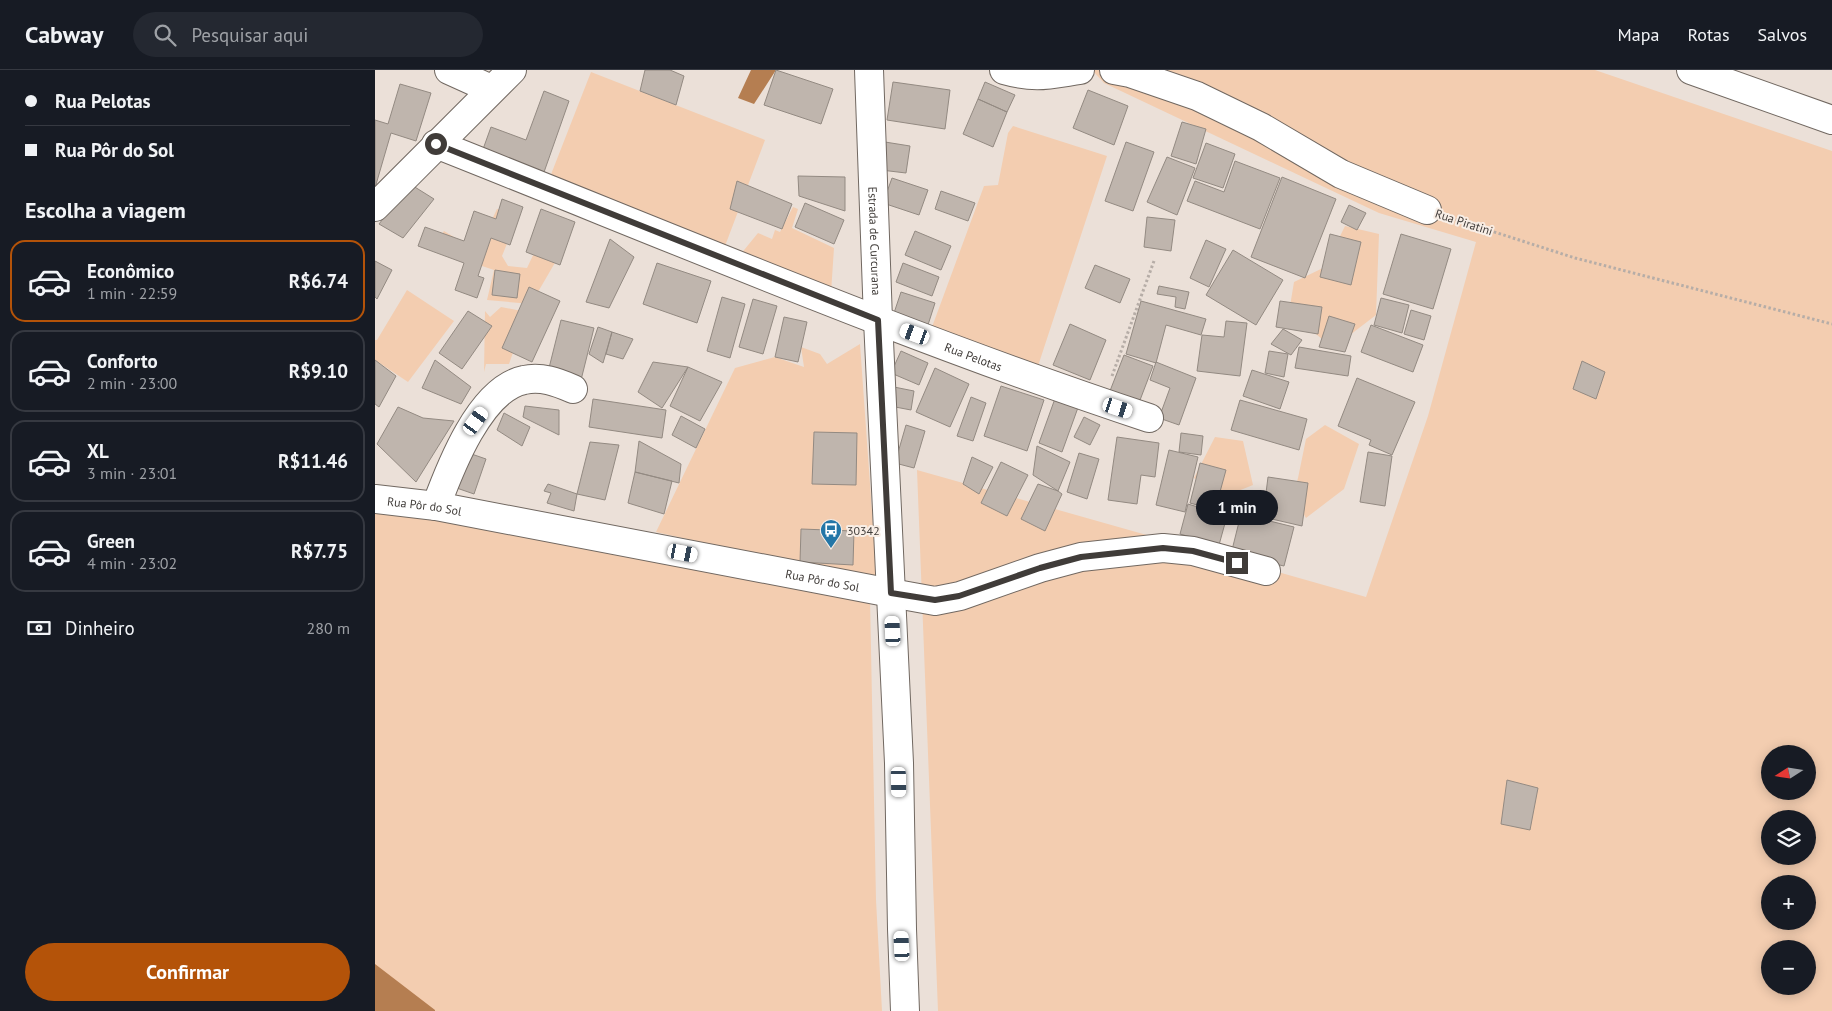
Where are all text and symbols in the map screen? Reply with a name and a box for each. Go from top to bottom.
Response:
search box [133,12,483,57]
text: Cabway [25,19,103,50]
icon: search [151,21,179,49]
text: Pesquisar aqui [191,23,308,47]
text: Mapa [1618,23,1659,46]
text: Rotas [1687,23,1730,46]
text: Salvos [1758,23,1807,46]
text: Rua Pelotas [55,89,151,113]
route start [425,133,447,155]
text: Rua Pôr do Sol [55,138,174,162]
street label: Estrada de Curcurana [866,186,885,296]
text: Escolha a viagem [25,196,186,224]
street label: Rua Piratini [1433,206,1495,238]
icon: car [27,259,72,304]
text: Econômico [87,259,174,283]
text: R$6.74 [289,269,348,293]
text: 1 min · 22:59 [87,283,177,303]
car [898,322,931,346]
street label: Rua Pelotas [943,339,1004,374]
icon: car [27,349,72,394]
text: Conforto [87,349,158,373]
text: R$9.10 [289,359,348,383]
text: 2 min · 23:00 [87,373,177,393]
car [1101,396,1134,420]
car [461,404,490,438]
icon: car [27,439,72,484]
text: XL [87,439,109,463]
text: R$11.46 [278,449,348,473]
text: 3 min · 23:01 [87,463,177,483]
callout: 1 min [1196,490,1278,526]
street label: Rua Pôr do Sol [386,493,464,518]
text: 1 min [1217,497,1257,517]
bus stop icon: 30342 [819,518,843,549]
place label: 30342 [847,523,880,538]
icon: car [27,529,72,574]
text: Green [87,529,135,553]
text: R$7.75 [291,539,348,563]
car [666,543,699,563]
route end [1226,552,1248,574]
text: 4 min · 23:02 [87,553,177,573]
street label: Rua Pôr do Sol [784,565,861,594]
icon: cash [25,614,53,642]
text: Dinheiro [65,616,135,640]
car [884,616,901,646]
text: 280 m [307,618,350,638]
north arrow [1761,745,1816,800]
map controls [1761,745,1816,995]
car [891,767,906,797]
button: layers [1761,810,1816,865]
button: + [1761,875,1816,930]
car [893,931,910,961]
button: − [1761,940,1816,995]
button: Confirmar [25,943,350,1001]

